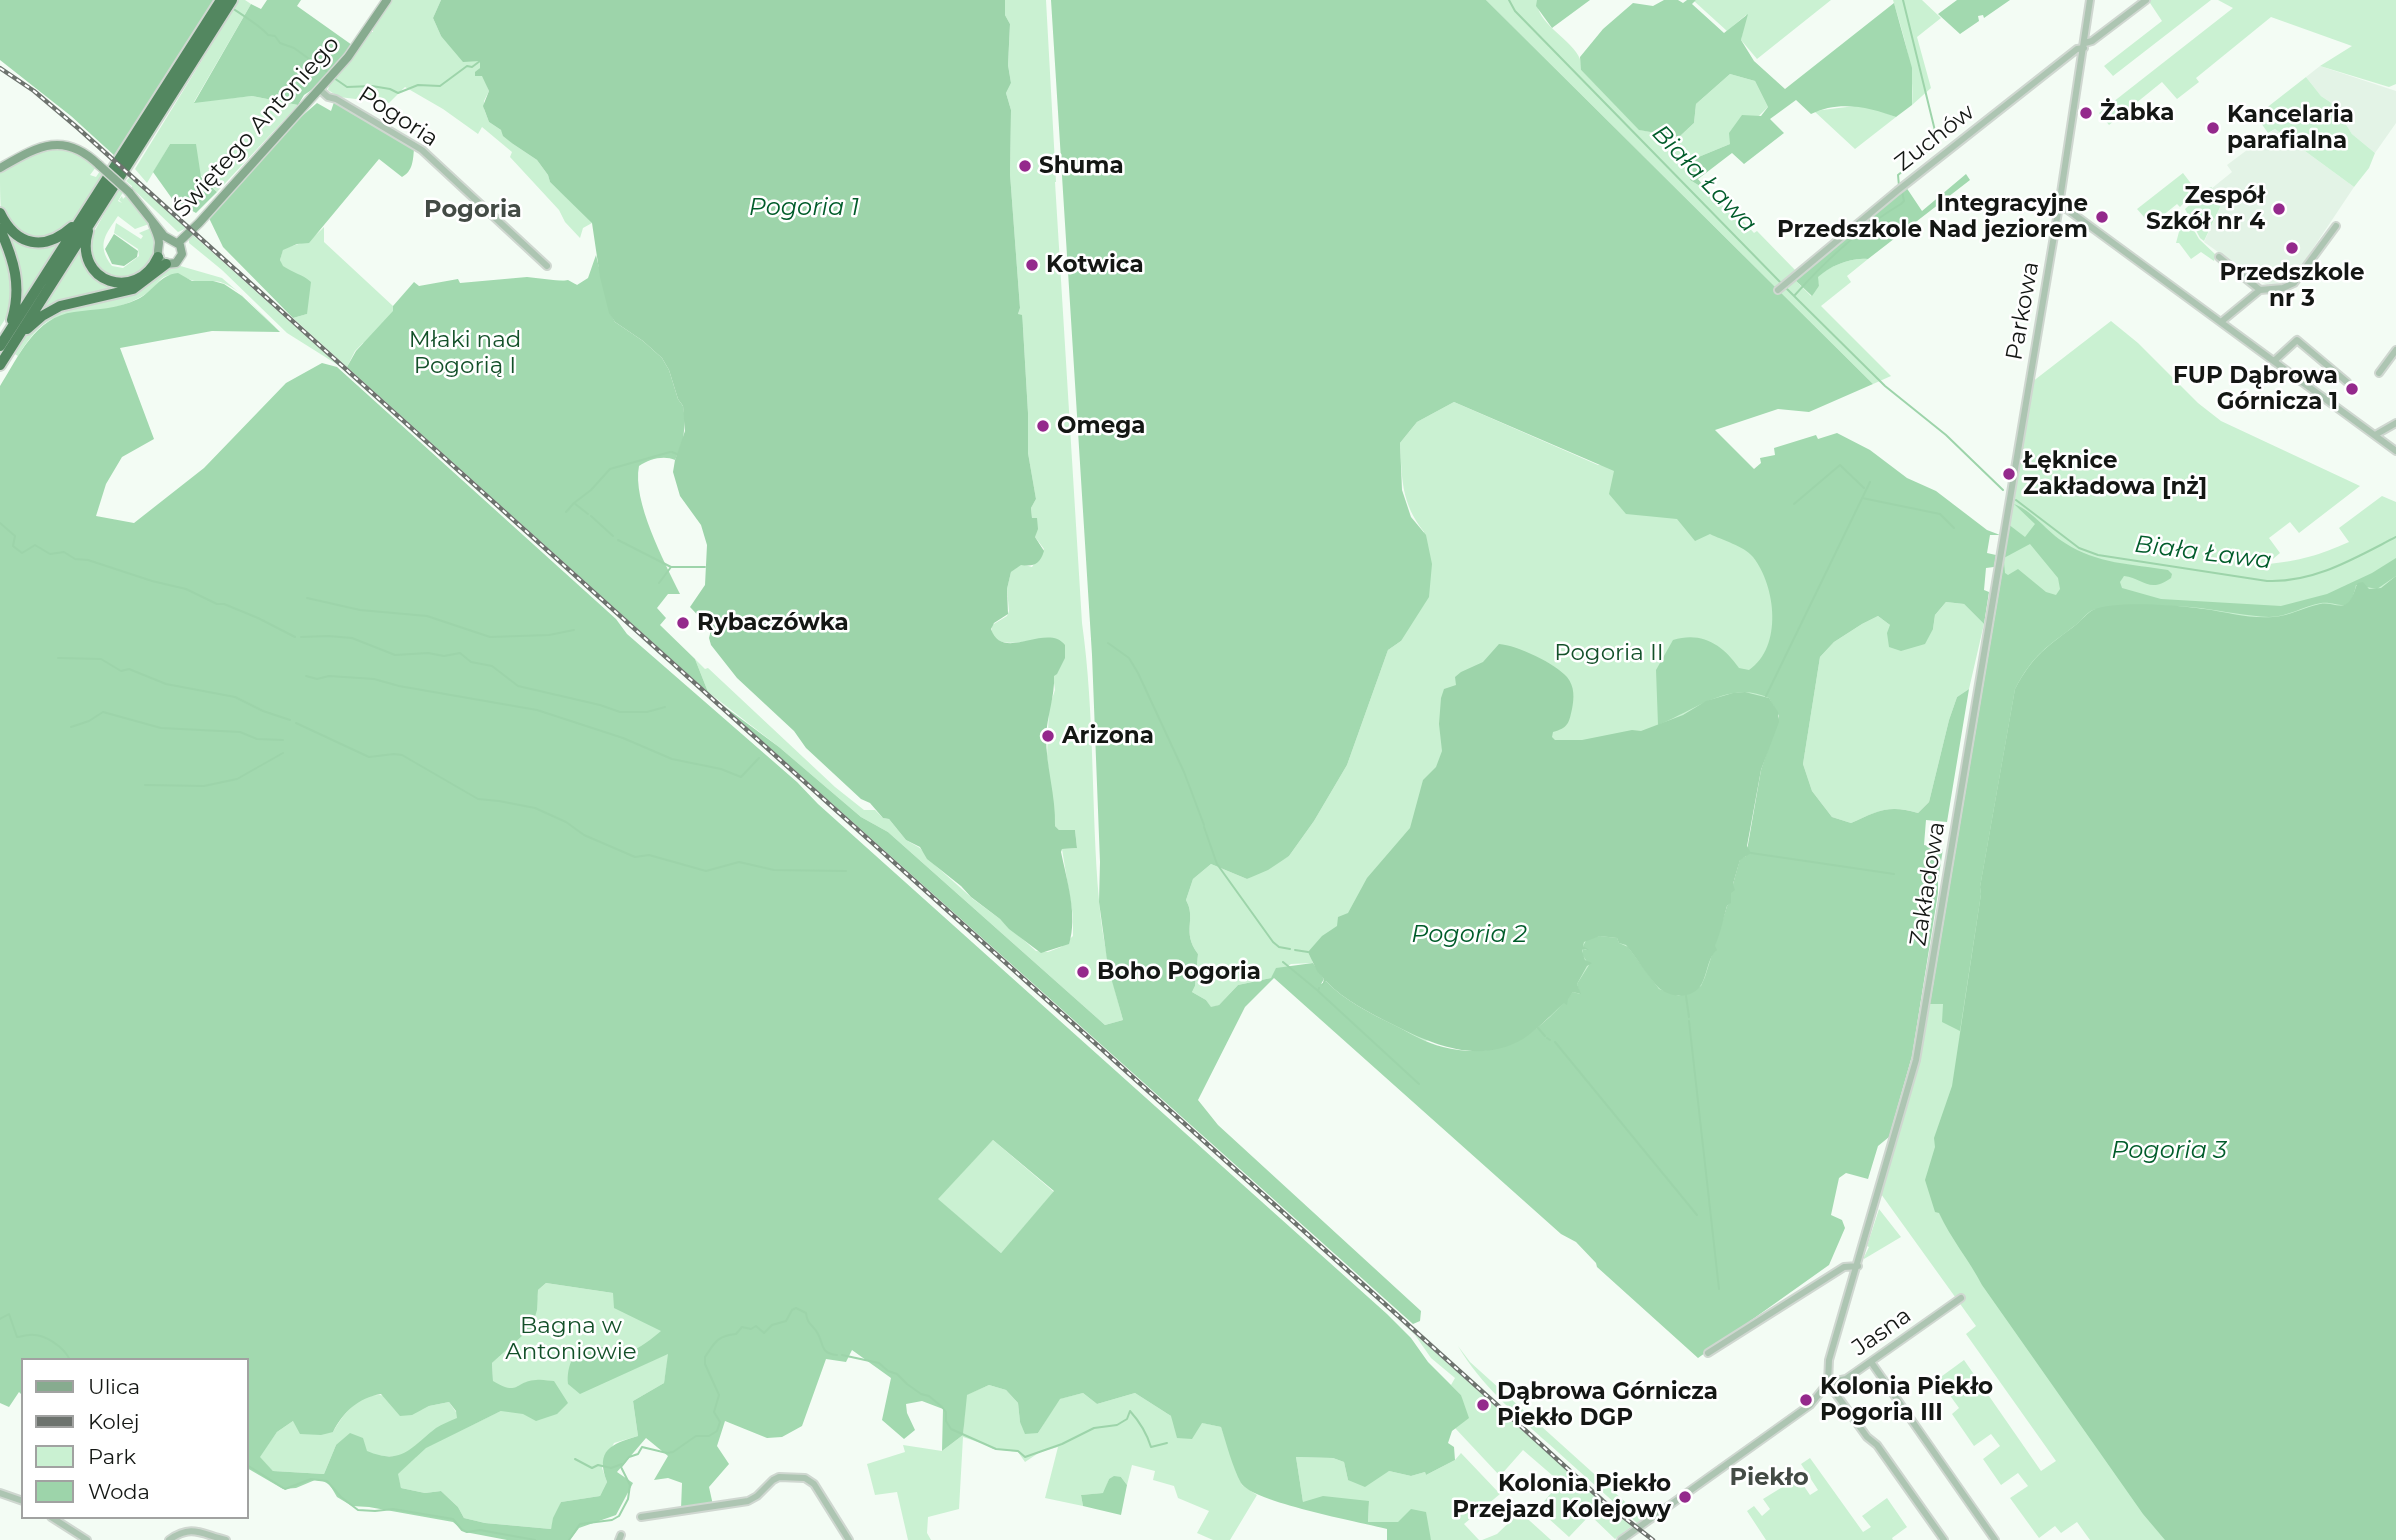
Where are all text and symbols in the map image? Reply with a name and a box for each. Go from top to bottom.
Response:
street label: Świętego Antoniego [168,31,346,223]
street label: Pogoria [353,81,443,153]
street label: Zuchów [1890,99,1980,177]
place label: Żabka [2100,99,2175,127]
place label: Kancelaria parafialna [2227,101,2354,155]
marker: Żabka [2078,105,2094,121]
water label: Biała Ława [1646,119,1762,239]
marker: Kancelaria parafialna [2205,120,2221,136]
place label: Shuma [1039,152,1124,180]
marker: Shuma [1017,158,1033,174]
place label: Zespół Szkół nr 4 [2146,182,2265,236]
place label: Integracyjne Przedszkole Nad jeziorem [1777,190,2088,244]
water label: Pogoria 1 [749,194,859,222]
district label: Pogoria [424,196,522,224]
marker: Zespół Szkół nr 4 [2271,201,2287,217]
marker: Integracyjne Przedszkole Nad jeziorem [2094,209,2110,225]
marker: Przedszkole nr 3 [2284,240,2300,256]
place label: Kotwica [1046,251,1144,279]
marker: Kotwica [1024,257,1040,273]
place label: Przedszkole nr 3 [2219,259,2365,313]
street label: Parkowa [2001,260,2045,362]
park label: Młaki nad Pogorią I [409,326,521,380]
place label: FUP Dąbrowa Górnicza 1 [2173,362,2338,416]
marker: FUP Dąbrowa Górnicza 1 [2344,381,2360,397]
place label: Omega [1057,412,1145,440]
marker: Omega [1035,418,1051,434]
place label: Łęknice Zakładowa [nż] [2023,447,2207,501]
marker: Łęknice Zakładowa [nż] [2001,466,2017,482]
water label: Biała Ława [2133,530,2273,576]
place label: Rybaczówka [697,609,849,637]
marker: Rybaczówka [675,615,691,631]
park label: Pogoria II [1554,639,1664,667]
place label: Arizona [1062,722,1154,750]
marker: Arizona [1040,728,1056,744]
street label: Zakładowa [1905,820,1951,948]
water label: Pogoria 2 [1411,921,1527,949]
place label: Boho Pogoria [1097,958,1261,986]
marker: Boho Pogoria [1075,964,1091,980]
water label: Pogoria 3 [2111,1137,2227,1165]
street label: Jasna [1847,1302,1917,1362]
park label: Bagna w Antoniowie [505,1312,637,1366]
legend [21,1358,248,1519]
place label: Kolonia Piekło Pogoria III [1820,1373,1993,1427]
text: Ulica [88,1374,140,1399]
place label: Dąbrowa Górnicza Piekło DGP [1497,1378,1718,1432]
marker: Kolonia Piekło Pogoria III [1798,1392,1814,1408]
marker: Dąbrowa Górnicza Piekło DGP [1475,1397,1491,1413]
text: Kolej [88,1409,140,1434]
text: Park [88,1444,136,1469]
district label: Piekło [1729,1464,1809,1492]
place label: Kolonia Piekło Przejazd Kolejowy [1452,1470,1671,1524]
text: Woda [88,1479,150,1504]
marker: Kolonia Piekło Przejazd Kolejowy [1677,1489,1693,1505]

